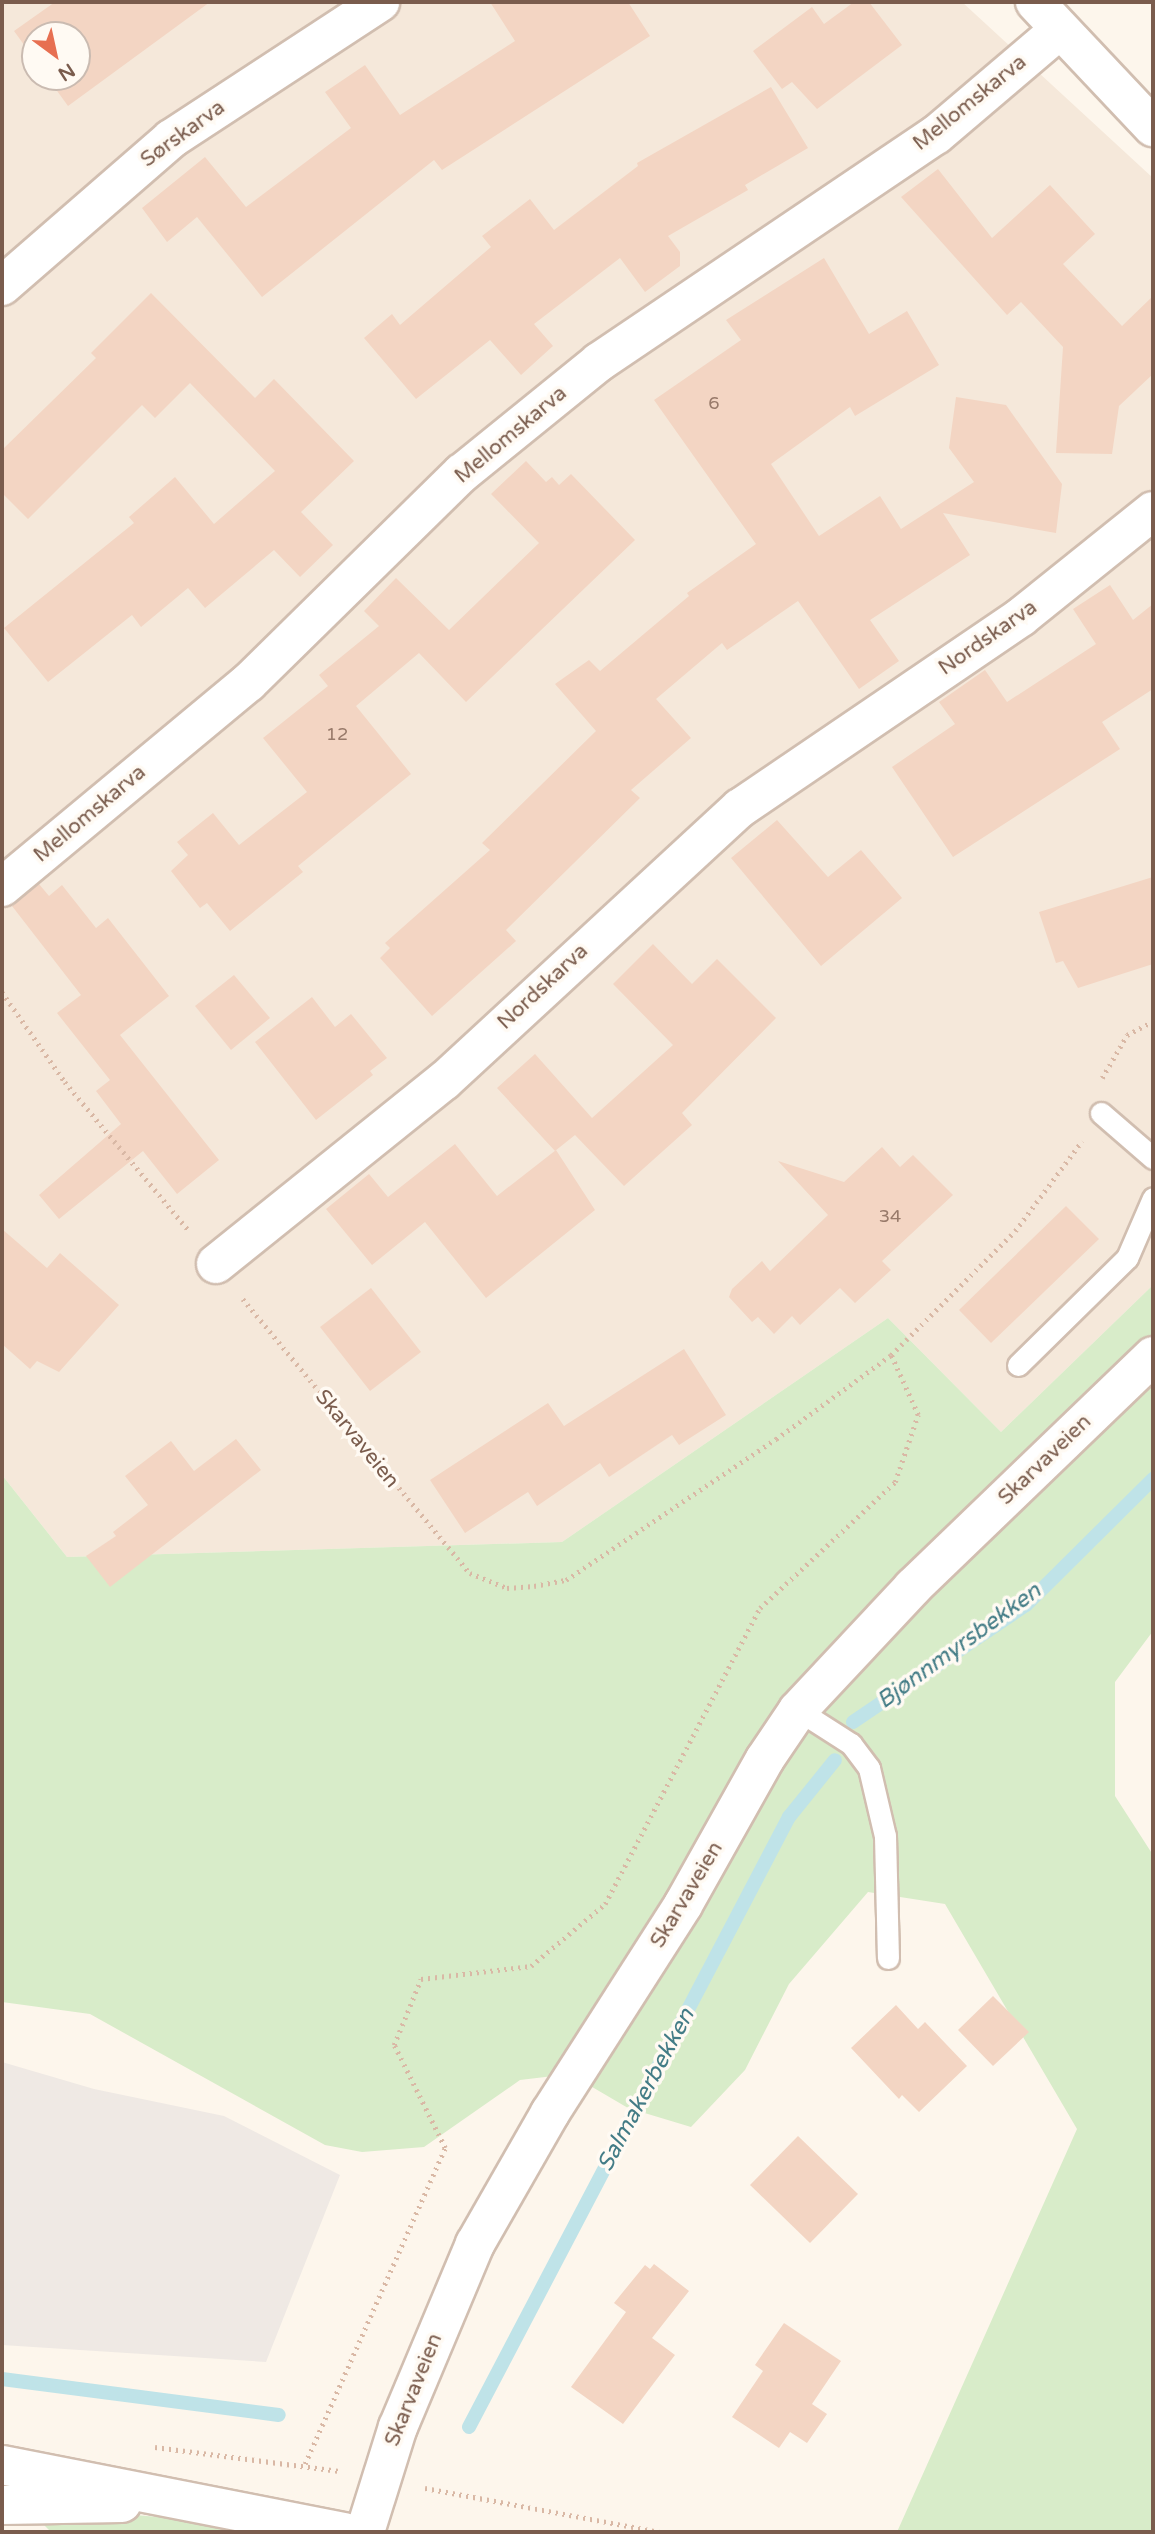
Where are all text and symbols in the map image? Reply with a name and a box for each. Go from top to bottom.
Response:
north arrow [21,21,91,91]
street label: Mellomskarva [908,50,1032,156]
text: N [54,59,79,85]
street label: Sørskarva [136,95,230,173]
street label: Mellomskarva [450,381,572,489]
house number: 6 [708,392,720,414]
street label: Nordskarva [934,595,1042,681]
house number: 12 [326,723,348,745]
street label: Mellomskarva [29,760,151,868]
street label: Nordskarva [493,939,593,1035]
house number: 34 [879,1205,901,1227]
street label: Skarvaveien [310,1385,404,1493]
street label: Skarvaveien [993,1410,1097,1510]
water label: Bjønnmyrsbekken [872,1577,1046,1715]
street label: Skarvaveien [645,1837,729,1953]
water label: Salmakerbekken [591,2004,701,2176]
street label: Skarvaveien [380,2330,448,2450]

